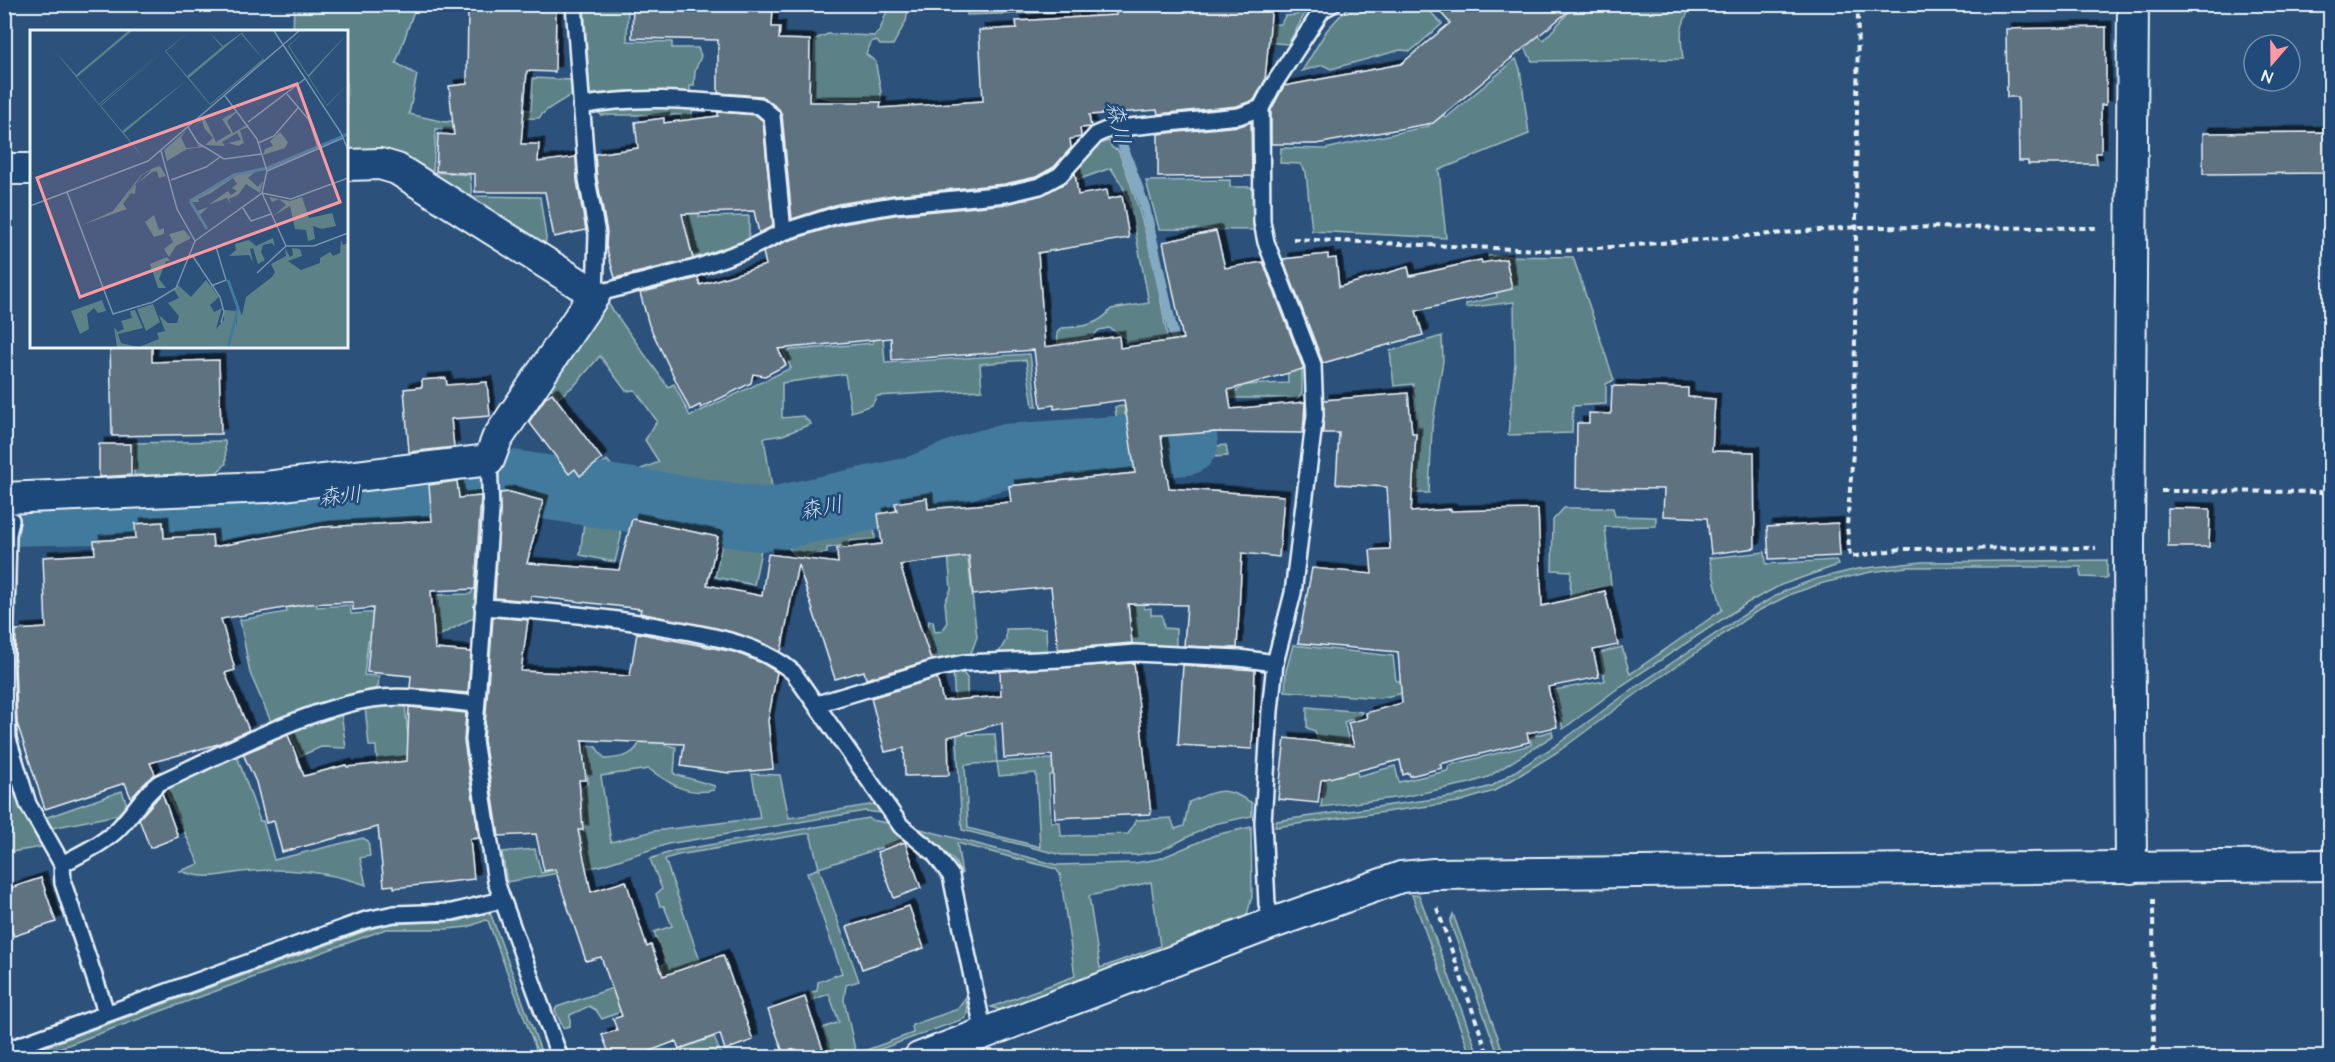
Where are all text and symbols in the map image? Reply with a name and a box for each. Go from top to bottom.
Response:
inset map [30,30,348,348]
north arrow [2242,33,2302,93]
text: N [2259,64,2276,88]
water label: 森川 [1098,99,1137,148]
water label: 森川 [317,479,364,514]
water label: 森川 [797,489,846,528]

